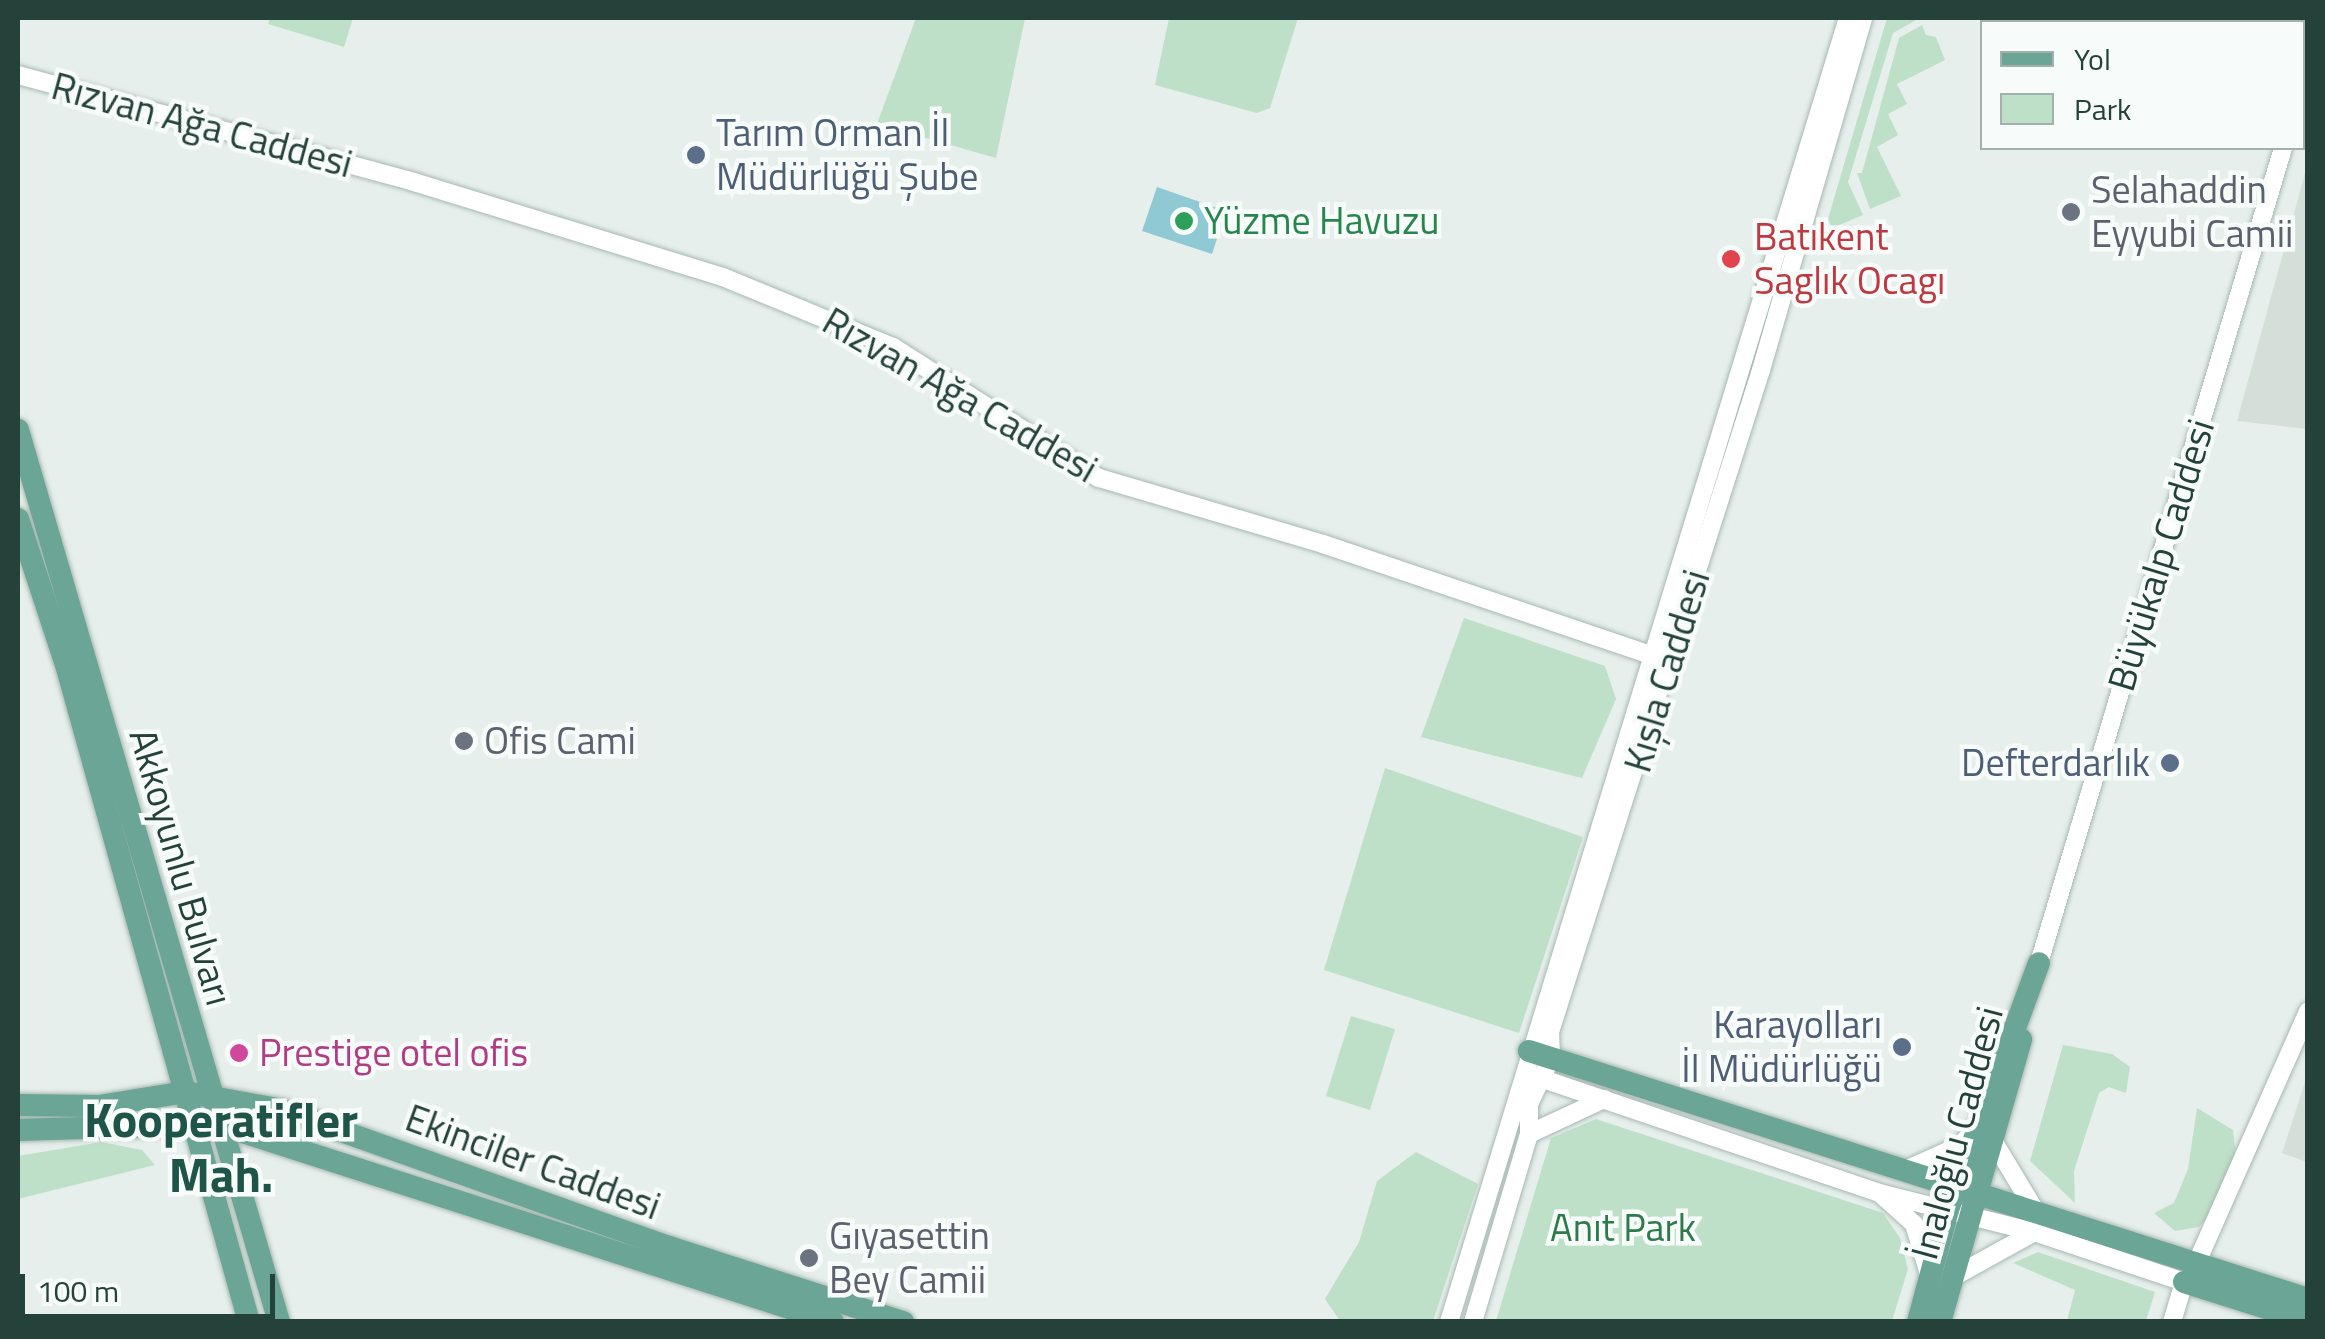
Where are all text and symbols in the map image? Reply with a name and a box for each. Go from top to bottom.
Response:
legend [1980,20,2305,150]
text: Yol [2074,36,2111,82]
street label: Rızvan Ağa Caddesi [47,63,357,187]
text: Park [2074,86,2131,132]
place label: Tarım Orman İl Müdürlüğü Şube [716,110,979,200]
marker: Tarım Orman İl Müdürlüğü Şube [685,144,707,166]
place label: Selahaddin Eyyubi Camii [2091,167,2293,256]
place label: Yüzme Havuzu [1204,198,1439,244]
marker: Selahaddin Eyyubi Camii [2060,201,2082,223]
marker: Yüzme Havuzu [1173,210,1195,232]
place label: Batıkent Saglık Ocagı [1754,214,1945,304]
marker: Batıkent Saglık Ocagı [1718,246,1744,272]
street label: Rızvan Ağa Caddesi [815,298,1105,492]
street label: Büyükalp Caddesi [2098,414,2224,696]
street label: Kışla Caddesi [1615,564,1719,778]
place label: Ofis Cami [484,718,636,764]
street label: Akkoyunlu Bulvarı [120,724,242,1010]
marker: Ofis Cami [453,730,475,752]
place label: Defterdarlık [1961,740,2150,786]
marker: Defterdarlık [2159,752,2181,774]
place label: Karayolları İl Müdürlüğü [1681,1002,1882,1092]
street label: İnaloğlu Caddesi [1901,1002,2013,1264]
place label: Prestige otel ofis [259,1030,528,1076]
marker: Karayolları İl Müdürlüğü [1891,1036,1913,1058]
marker: Prestige otel ofis [228,1042,250,1064]
district label: Kooperatifler Mah. [84,1090,358,1203]
street label: Ekinciler Caddesi [400,1095,666,1229]
park label: Anıt Park [1550,1205,1696,1251]
place label: Gıyasettin Bey Camii [829,1213,990,1302]
marker: Gıyasettin Bey Camii [798,1247,820,1269]
scale bar [25,1254,280,1316]
text: 100 m [37,1268,119,1314]

